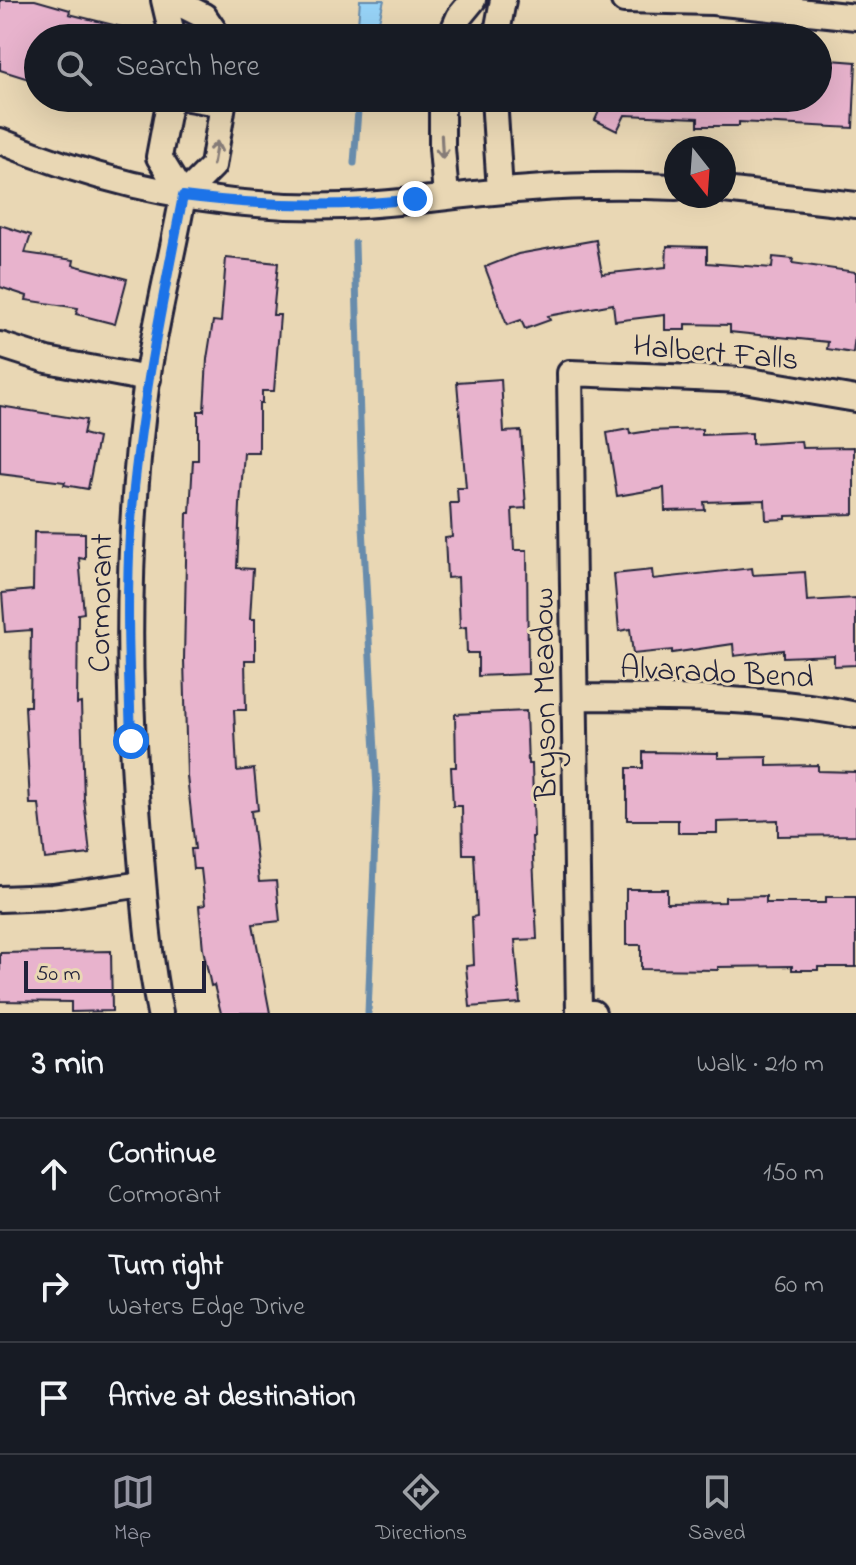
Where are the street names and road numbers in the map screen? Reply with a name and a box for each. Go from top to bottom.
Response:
street label: Halbert Falls [631,324,801,385]
street label: Cormorant [78,533,127,673]
street label: Bryson Meadow [521,587,572,802]
street label: Alvarado Bend [619,646,815,703]

